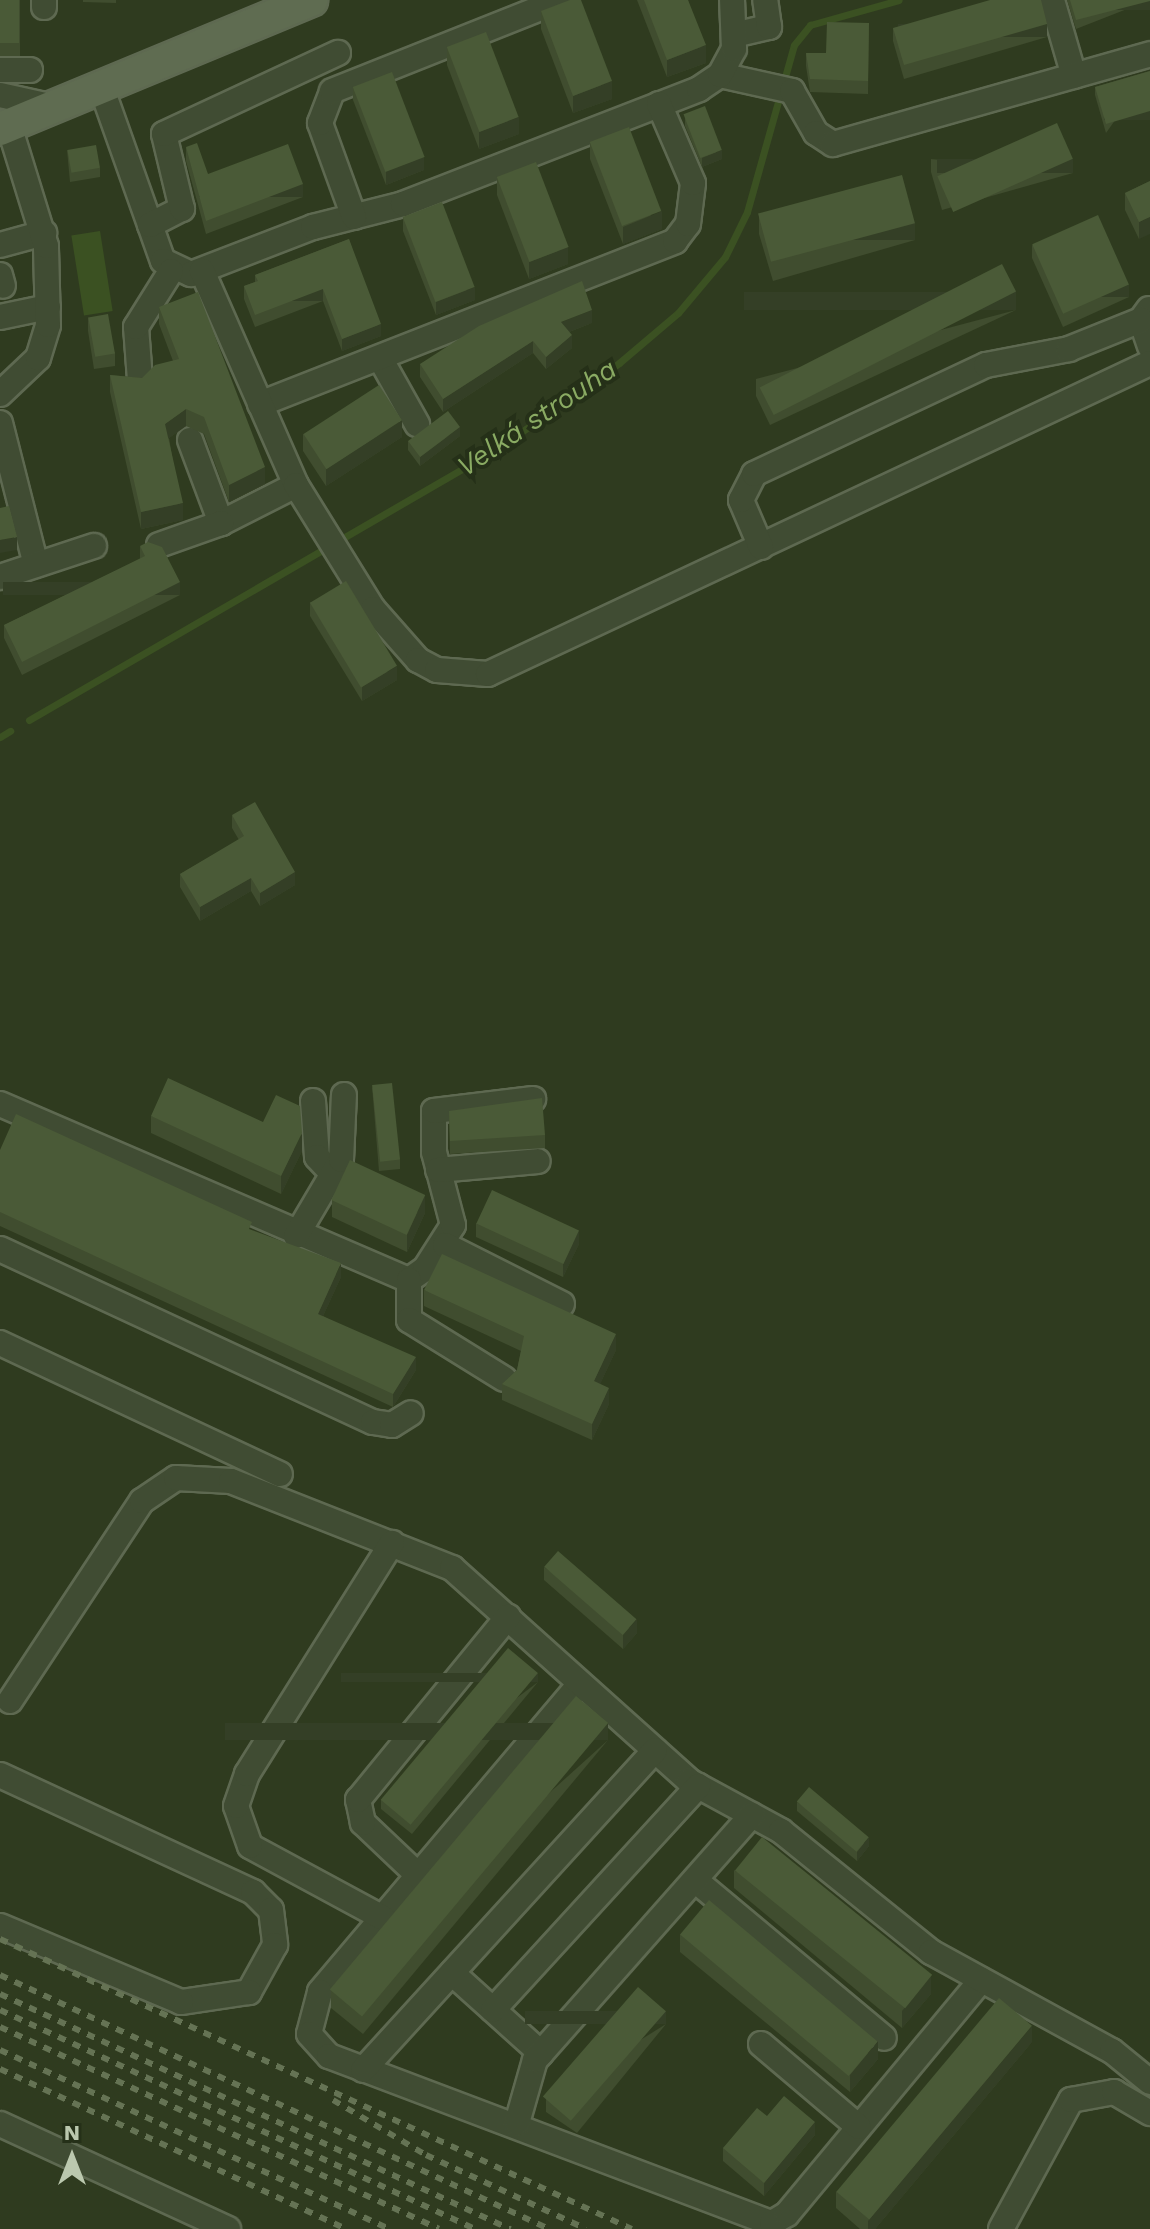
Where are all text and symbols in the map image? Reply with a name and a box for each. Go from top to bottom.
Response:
water label: Velká strouha [451,352,623,484]
north arrow [32,2117,112,2197]
text: N [64,2120,80,2145]

